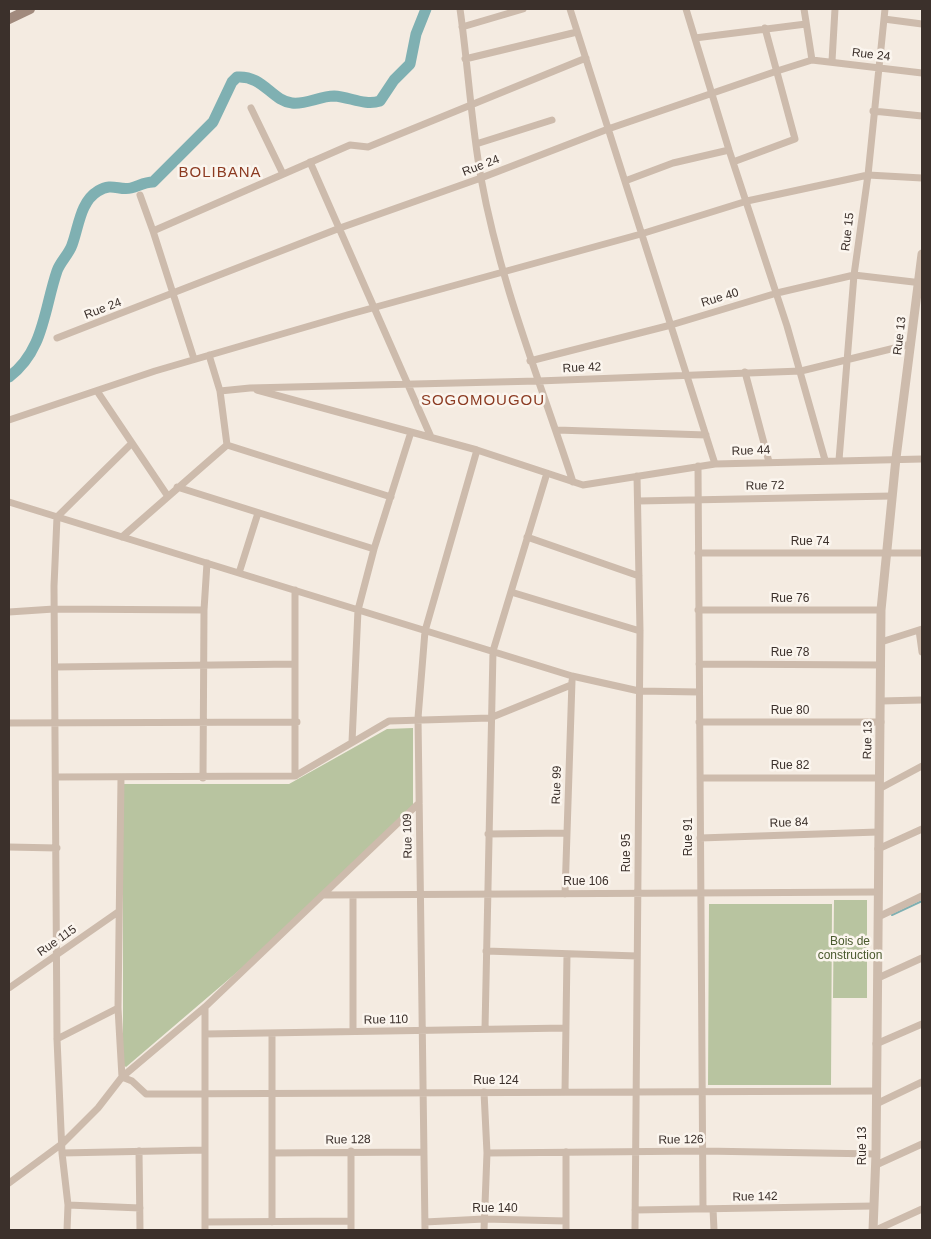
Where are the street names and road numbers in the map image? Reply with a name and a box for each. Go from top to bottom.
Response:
street label: Rue 24 [851,45,891,65]
street label: Rue 24 [460,152,502,180]
street label: Rue 15 [838,212,858,252]
street label: Rue 40 [699,285,741,311]
street label: Rue 24 [82,295,124,323]
street label: Rue 13 [890,316,910,356]
street label: Rue 42 [562,360,602,376]
street label: Rue 44 [731,443,771,459]
street label: Rue 72 [746,478,784,494]
street label: Rue 74 [791,535,829,549]
street label: Rue 76 [771,592,809,606]
street label: Rue 78 [771,646,809,660]
street label: Rue 80 [771,704,809,718]
street label: Rue 13 [860,721,876,759]
street label: Rue 82 [771,759,809,773]
street label: Rue 99 [549,765,565,805]
street label: Rue 109 [400,813,416,859]
street label: Rue 84 [769,815,809,831]
street label: Rue 91 [682,818,696,856]
street label: Rue 95 [620,834,634,872]
street label: Rue 106 [563,875,609,889]
street label: Rue 115 [35,922,79,960]
street label: Rue 110 [364,1012,408,1028]
street label: Rue 124 [473,1074,519,1088]
street label: Rue 13 [856,1127,870,1165]
street label: Rue 128 [325,1132,371,1148]
street label: Rue 126 [658,1132,704,1148]
street label: Rue 142 [732,1189,778,1205]
street label: Rue 140 [472,1202,518,1216]

